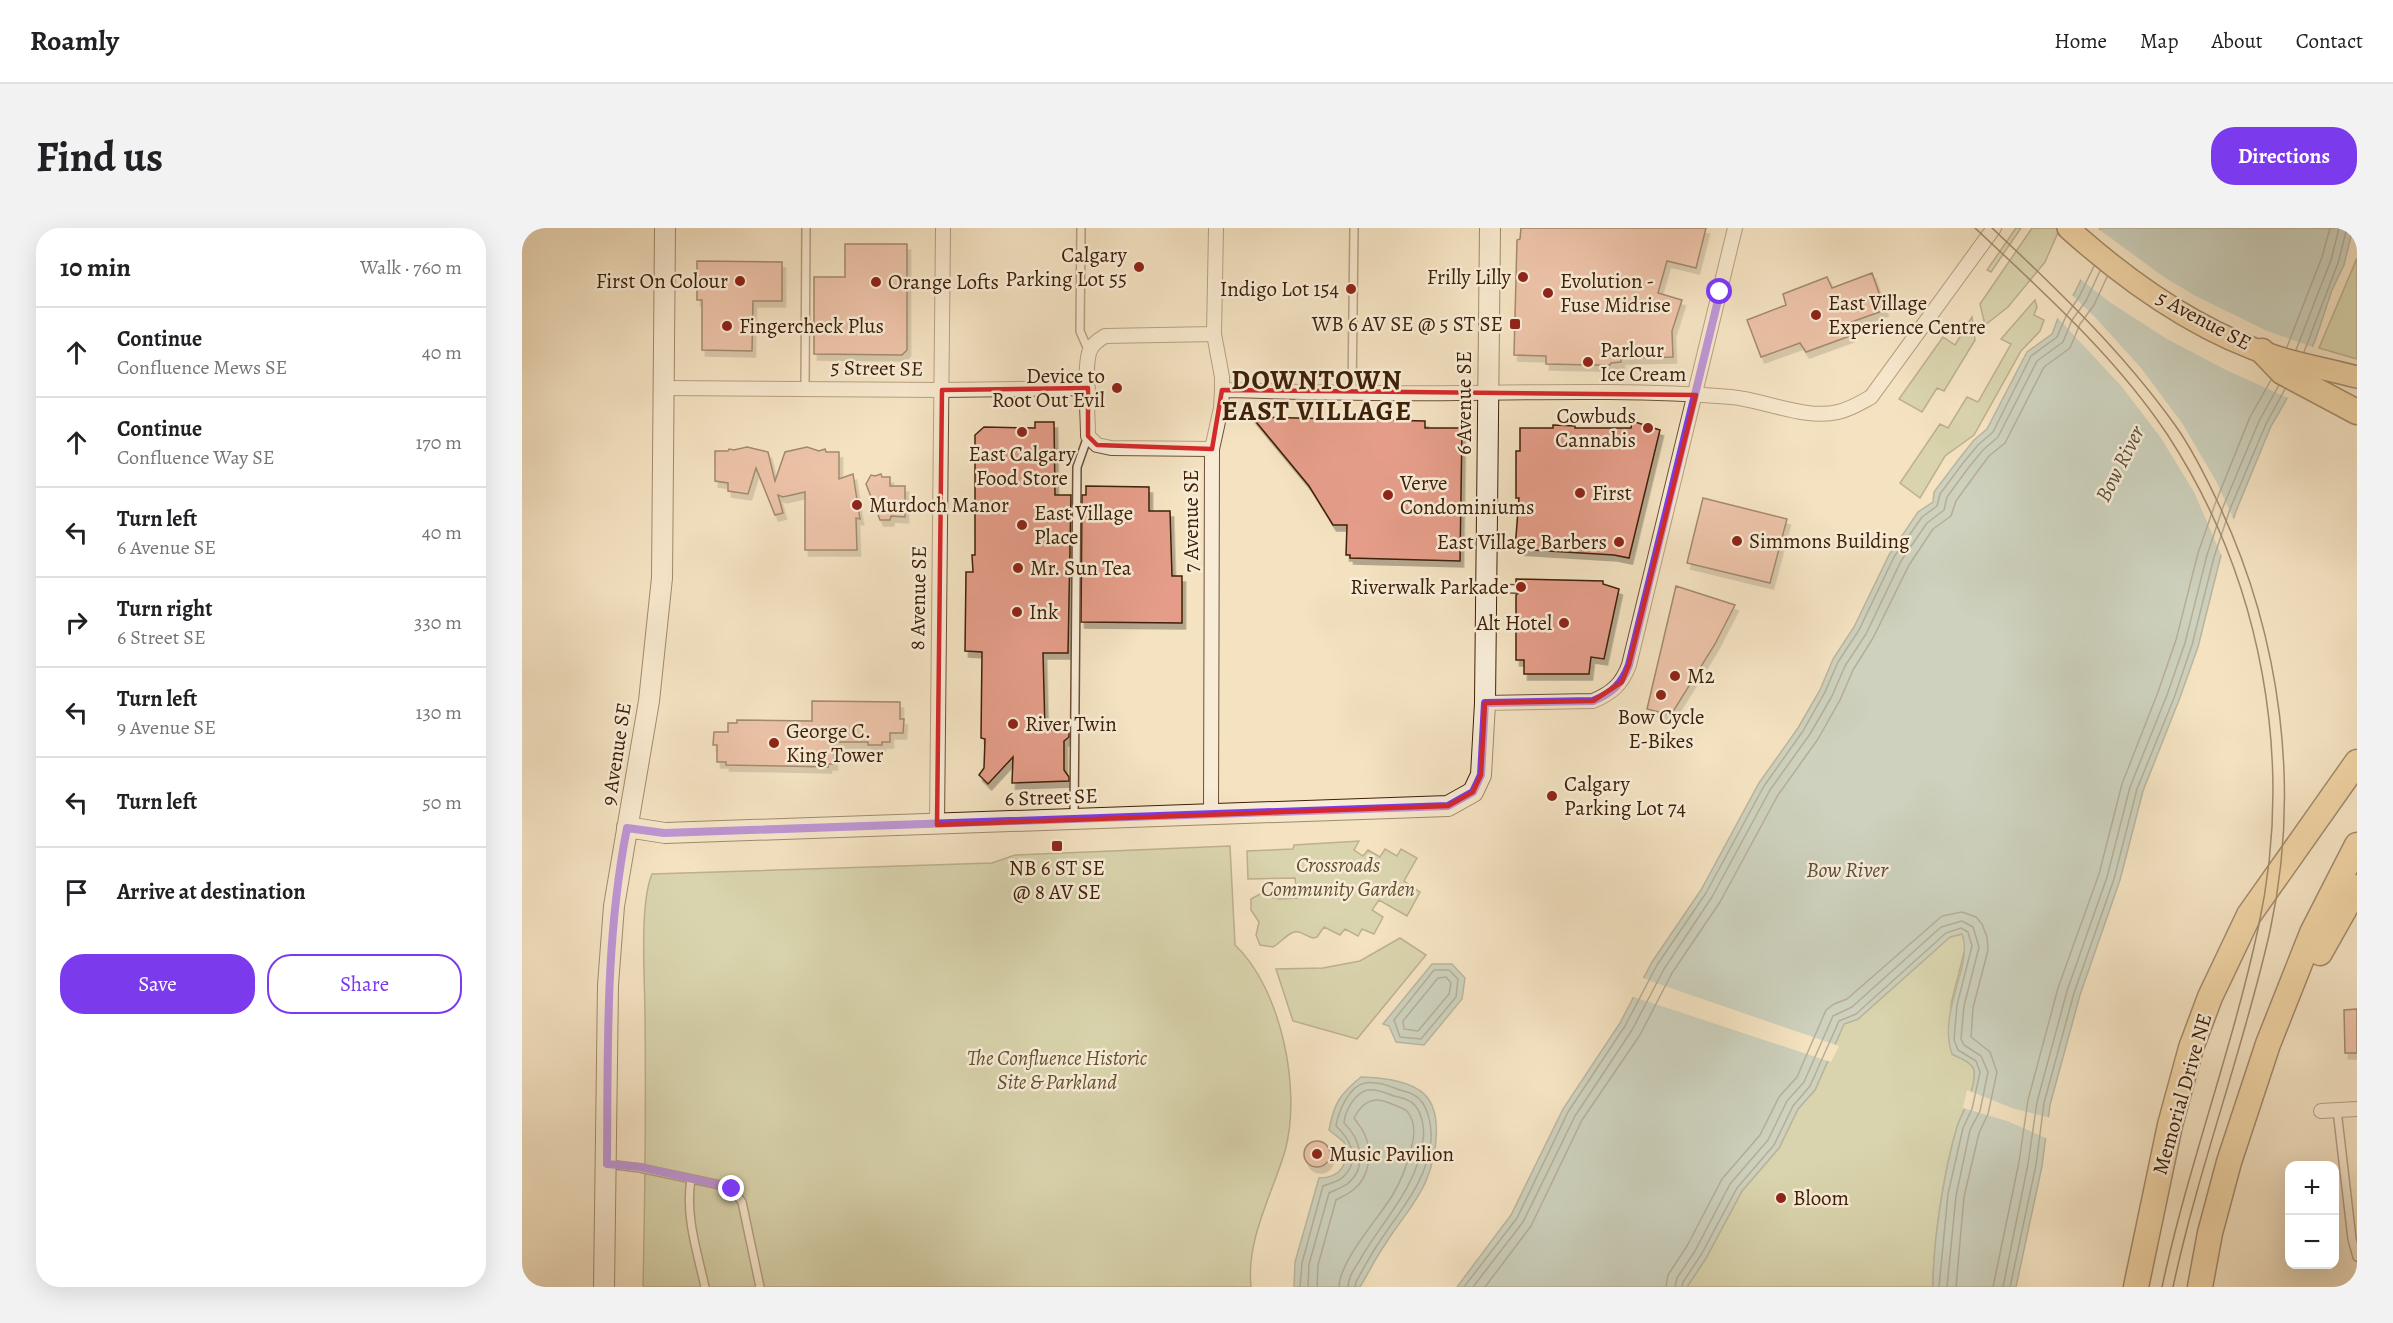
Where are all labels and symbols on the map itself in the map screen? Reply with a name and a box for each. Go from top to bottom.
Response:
place label: Calgary Parking Lot 55 [1005,241,1128,293]
marker: Calgary Parking Lot 55 [1132,260,1146,274]
place label: Frilly Lilly [1427,263,1512,291]
place label: First On Colour [596,267,728,295]
place label: Evolution - Fuse Midrise [1560,267,1671,319]
place label: Orange Lofts [888,268,999,296]
marker: Frilly Lilly [1516,270,1530,284]
marker: First On Colour [733,274,747,288]
marker: Orange Lofts [869,275,883,289]
place label: Indigo Lot 154 [1220,275,1339,303]
route start [1706,278,1732,304]
marker: Indigo Lot 154 [1344,282,1358,296]
street label: 5 Avenue SE [2152,283,2256,357]
marker: Evolution - Fuse Midrise [1541,286,1555,300]
place label: East Village Experience Centre [1828,289,1986,341]
marker: East Village Experience Centre [1809,308,1823,322]
place label: WB 6 AV SE @ 5 ST SE [1311,310,1503,338]
place label: Fingercheck Plus [739,312,884,340]
marker: WB 6 AV SE @ 5 ST SE [1508,317,1522,331]
marker: Fingercheck Plus [720,319,734,333]
place label: Parlour Ice Cream [1600,336,1687,388]
street label: 6 Avenue SE [1450,351,1478,455]
street label: 5 Street SE [830,353,924,383]
marker: Parlour Ice Cream [1581,355,1595,369]
place label: Device to Root Out Evil [992,362,1105,414]
district label: DOWNTOWN EAST VILLAGE [1221,362,1413,429]
marker: Device to Root Out Evil [1110,381,1124,395]
place label: Cowbuds Cannabis [1555,402,1636,454]
water label: Bow River [2088,420,2153,507]
marker: Cowbuds Cannabis [1641,421,1655,435]
marker: East Calgary Food Store [1015,425,1029,439]
place label: East Calgary Food Store [968,440,1076,492]
street label: 7 Avenue SE [1177,469,1205,573]
place label: Verve Condominiums [1399,469,1535,521]
place label: First [1592,479,1632,507]
marker: First [1573,486,1587,500]
marker: Verve Condominiums [1381,488,1395,502]
place label: Murdoch Manor [869,491,1009,519]
marker: Murdoch Manor [850,498,864,512]
place label: East Village Place [1034,499,1133,551]
marker: East Village Place [1015,518,1029,532]
place label: Simmons Building [1749,527,1910,555]
place label: East Village Barbers [1437,528,1607,556]
marker: Simmons Building [1730,534,1744,548]
marker: East Village Barbers [1612,535,1626,549]
street label: 8 Avenue SE [903,545,933,651]
place label: Mr. Sun Tea [1030,554,1132,582]
marker: Mr. Sun Tea [1011,561,1025,575]
place label: Riverwalk Parkade [1350,573,1509,601]
marker: Riverwalk Parkade [1514,580,1528,594]
place label: Ink [1029,598,1059,626]
marker: Ink [1010,605,1024,619]
place label: Alt Hotel [1476,609,1552,637]
marker: Alt Hotel [1557,616,1571,630]
place label: M2 [1687,662,1715,690]
marker: M2 [1668,669,1682,683]
marker: Bow Cycle E-Bikes [1654,688,1668,702]
street label: 9 Avenue SE [594,700,638,808]
place label: Bow Cycle E-Bikes [1618,703,1704,755]
place label: River Twin [1025,710,1117,738]
place label: George C. King Tower [786,717,884,769]
marker: River Twin [1006,717,1020,731]
marker: George C. King Tower [767,736,781,750]
place label: Calgary Parking Lot 74 [1564,770,1686,822]
street label: 6 Street SE [1004,781,1098,813]
marker: Calgary Parking Lot 74 [1545,789,1559,803]
marker: NB 6 ST SE @ 8 AV SE [1050,839,1064,853]
park label: Crossroads Community Garden [1261,851,1415,903]
place label: NB 6 ST SE @ 8 AV SE [1009,854,1105,906]
water label: Bow River [1806,855,1889,885]
street label: Memorial Drive NE [2146,1010,2218,1178]
park label: The Confluence Historic Site & Parkland [967,1044,1148,1096]
place label: Music Pavilion [1329,1140,1454,1168]
marker: Music Pavilion [1310,1147,1324,1161]
route end [718,1175,744,1201]
place label: Bloom [1793,1184,1849,1212]
marker: Bloom [1774,1191,1788,1205]

